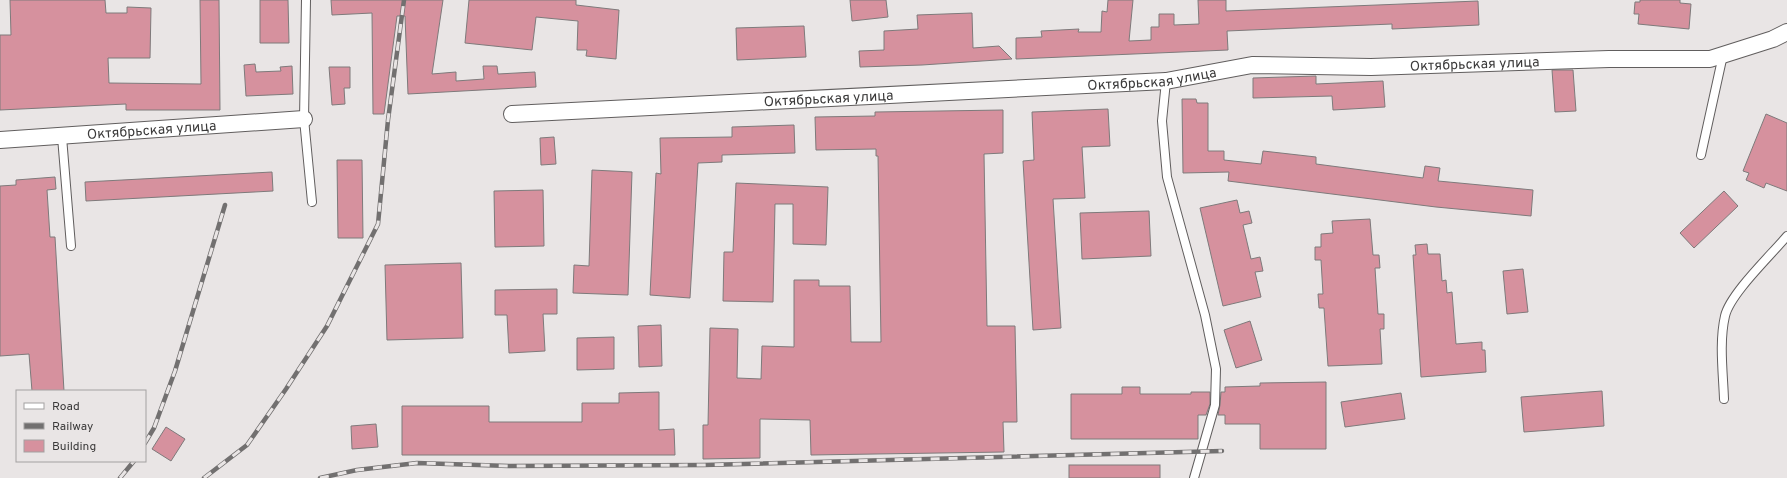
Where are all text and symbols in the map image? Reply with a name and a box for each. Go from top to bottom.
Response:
street label: Октябрьская улица [1410,54,1540,76]
street label: Октябрьская улица [1087,65,1218,95]
street label: Октябрьская улица [763,88,894,111]
street label: Октябрьская улица [86,118,217,144]
legend [16,390,146,462]
text: Road [52,399,80,415]
text: Railway [52,419,93,435]
text: Building [52,439,96,455]

